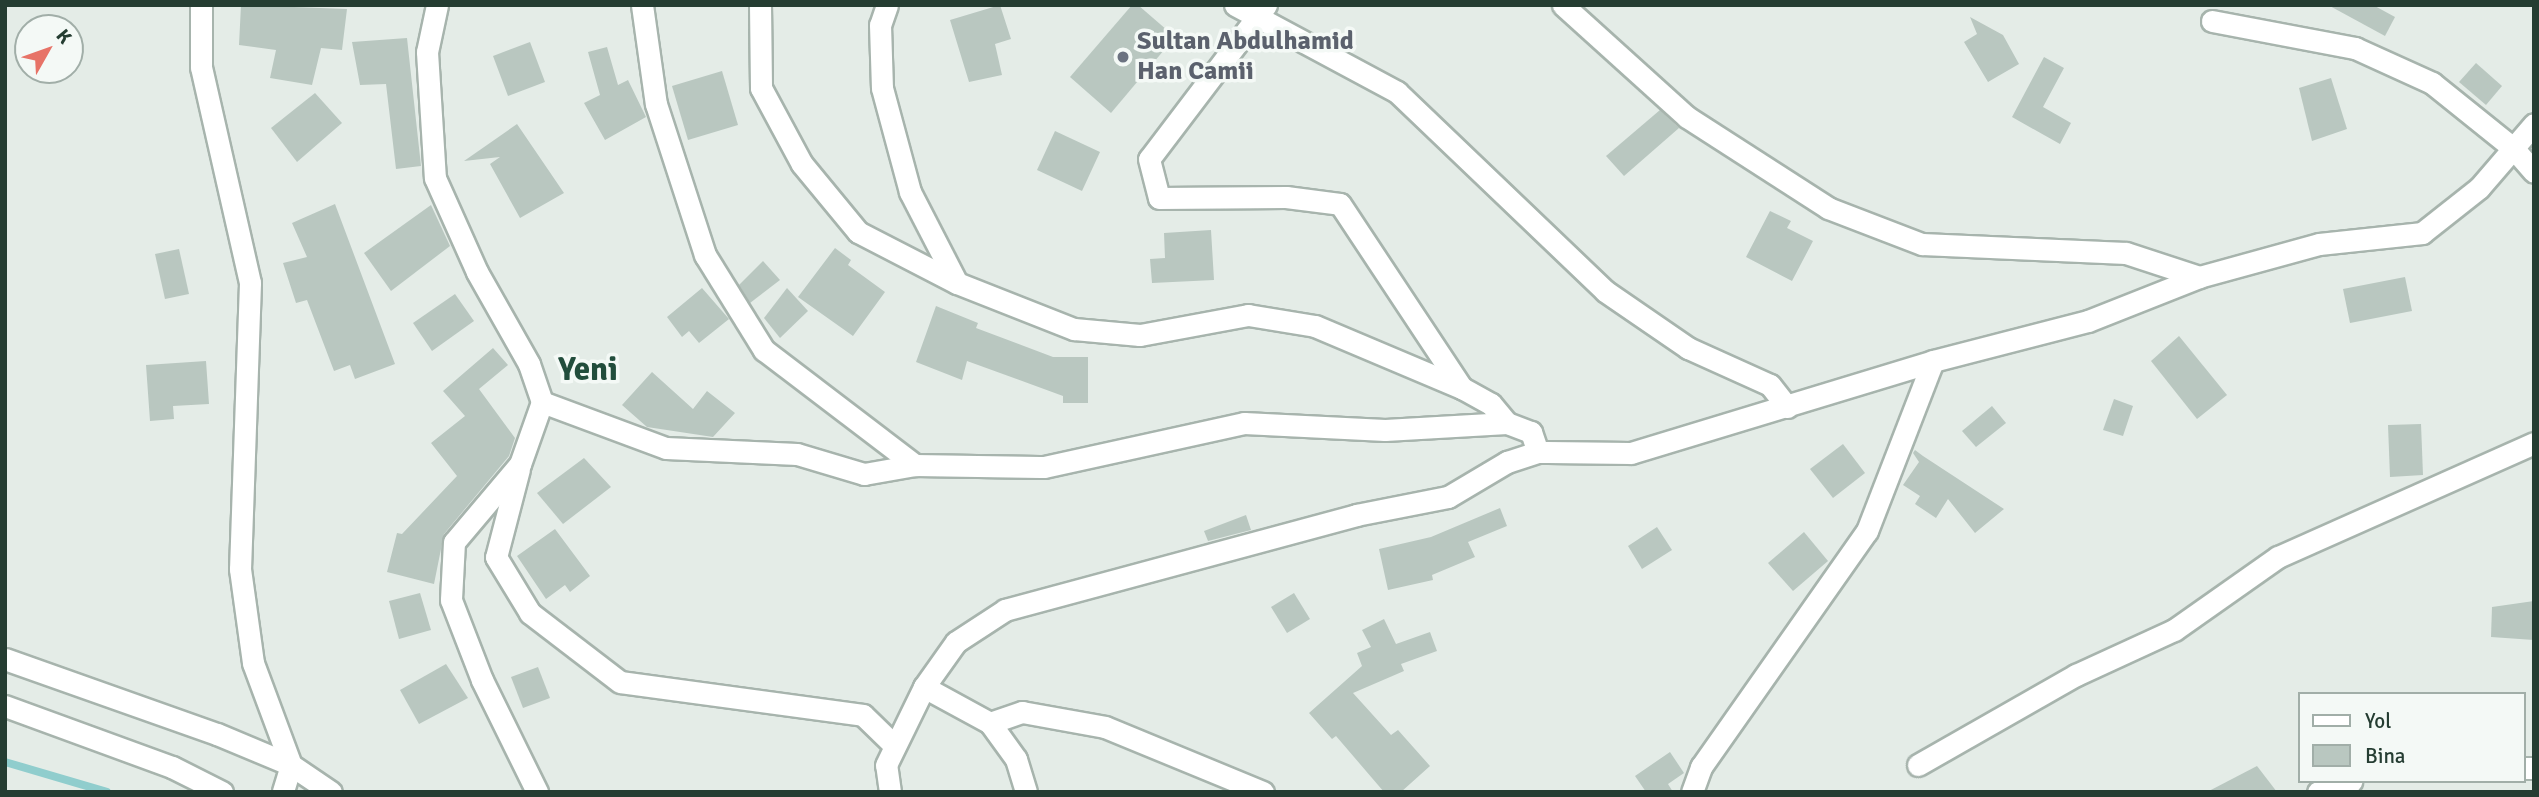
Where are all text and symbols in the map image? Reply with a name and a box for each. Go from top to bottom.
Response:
north arrow [14,14,84,84]
text: K [51,25,77,49]
place label: Sultan Abdulhamid Han Camii [1137,26,1354,88]
marker: Sultan Abdulhamid Han Camii [1115,49,1131,65]
district label: Yeni [558,350,618,390]
legend [2298,692,2525,783]
text: Yol [2365,708,2391,734]
text: Bina [2365,743,2406,769]

